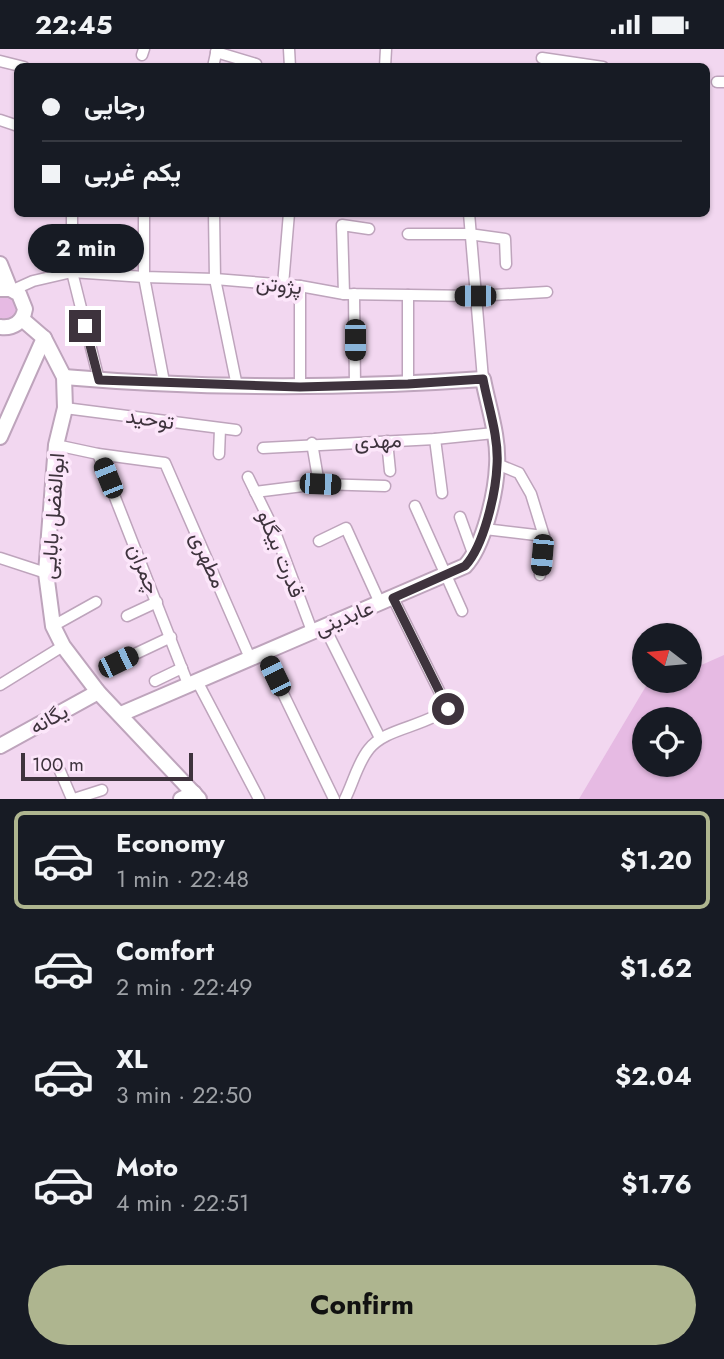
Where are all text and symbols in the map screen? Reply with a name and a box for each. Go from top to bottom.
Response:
text: 22:45 [35,6,112,44]
text: رجایی [84,86,145,124]
text: یکم غربی [84,153,181,191]
callout: 2 min [27,225,143,273]
text: 2 min [56,231,116,265]
street label: پژوتن [255,268,303,302]
car [455,286,497,307]
route end [69,310,101,342]
car [345,319,366,361]
street label: توحید [124,401,176,437]
street label: مهدی [354,425,402,457]
street label: ابوالفضل بابایی [34,452,72,580]
car [91,455,126,501]
car [299,473,342,495]
street label: قدرت بیگلو [250,506,312,602]
street label: مطهری [182,527,234,593]
car [530,533,555,577]
street label: چمران [120,539,168,599]
street label: عابدینی [310,593,378,643]
north arrow [632,623,702,693]
map controls [632,623,702,777]
car [95,643,142,681]
car [257,653,294,699]
route start [432,693,464,725]
street label: یگانه [24,696,74,742]
button: locate [632,707,702,777]
scale bar [21,750,192,782]
text: 100 m [32,751,84,778]
text: Economy [116,824,225,862]
icon: car [32,829,95,892]
text: $1.20 [620,841,692,879]
text: 1 min · 22:48 [116,862,249,896]
text: Comfort [116,932,214,970]
icon: car [32,937,95,1000]
text: $1.62 [620,949,692,987]
text: 2 min · 22:49 [116,970,252,1004]
text: XL [116,1040,148,1078]
icon: car [32,1045,95,1108]
text: $2.04 [615,1057,692,1095]
text: 3 min · 22:50 [116,1078,252,1112]
text: Moto [116,1148,178,1186]
icon: car [32,1153,95,1216]
text: $1.76 [621,1165,692,1203]
text: 4 min · 22:51 [116,1186,249,1220]
button: Confirm [28,1265,696,1345]

